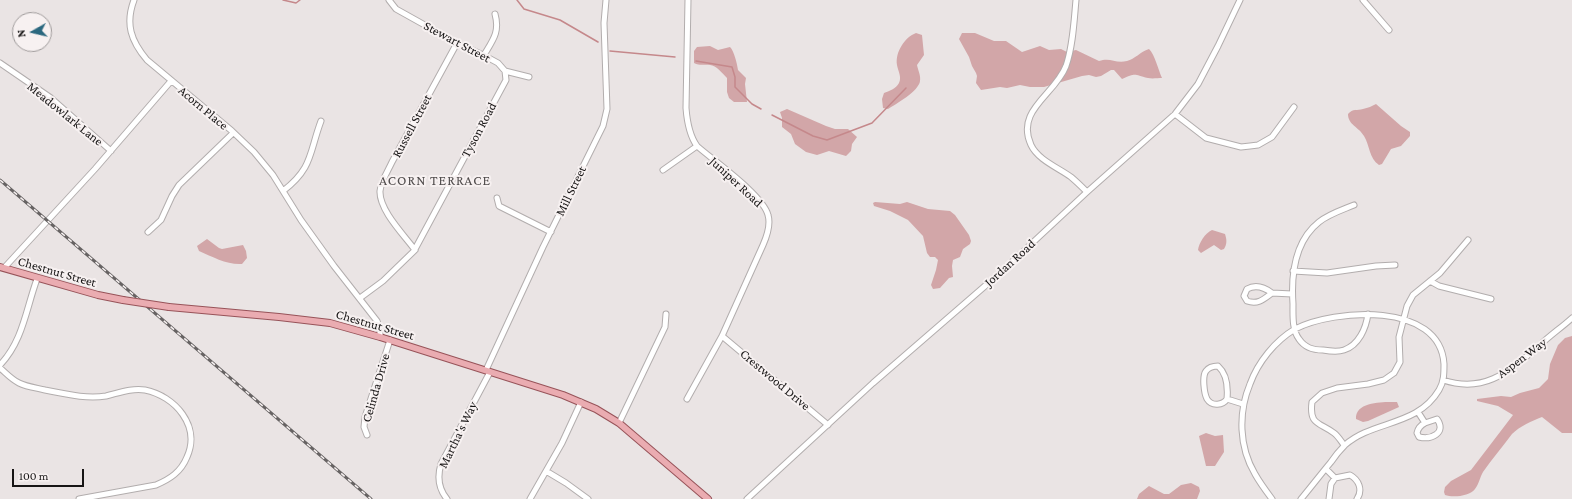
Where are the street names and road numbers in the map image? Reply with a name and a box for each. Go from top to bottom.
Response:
street label: Stewart Street [421,18,493,66]
street label: Meadowlark Lane [24,79,106,149]
street label: Acorn Place [175,83,231,133]
street label: Russell Street [389,92,435,160]
street label: Tyson Road [458,100,500,160]
street label: Juniper Road [706,153,766,211]
street label: Mill Street [552,163,590,219]
street label: Jordan Road [981,236,1039,290]
street label: Chestnut Street [16,253,98,291]
street label: Chestnut Street [334,306,416,344]
street label: Aspen Way [1494,334,1550,382]
street label: Crestwood Drive [737,346,813,414]
street label: Celinda Drive [359,352,393,424]
street label: Martha's Way [435,399,481,471]

